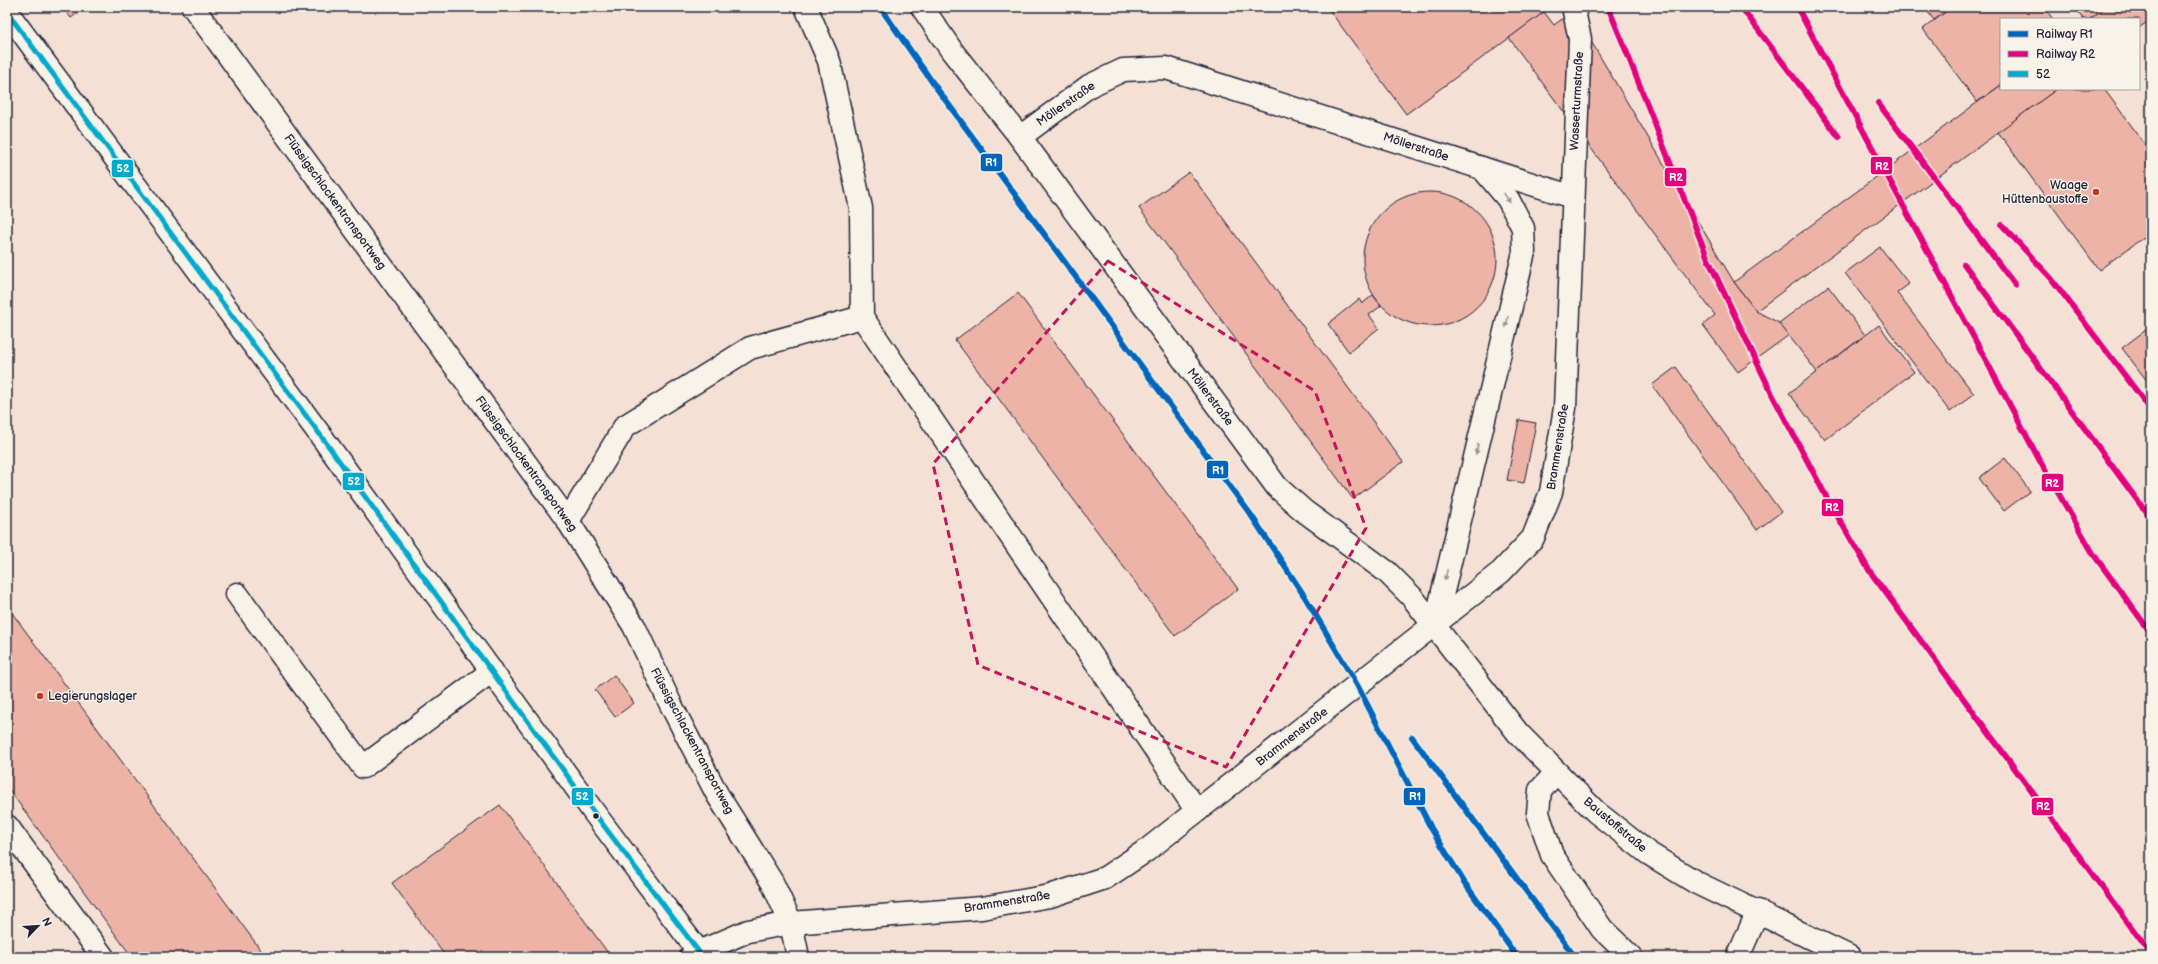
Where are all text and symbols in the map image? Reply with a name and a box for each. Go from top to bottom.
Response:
legend [2000,18,2140,90]
text: Railway R1 [2036,27,2093,42]
text: Railway R2 [2036,47,2095,62]
street label: Wasserturmstraße [1567,51,1587,151]
text: 52 [2036,67,2050,82]
street label: Möllerstraße [1034,78,1098,130]
street label: Möllerstraße [1381,129,1451,165]
street label: Flüssigschlackentransportweg [281,131,389,273]
line badge: R1 [980,153,1003,172]
text: R1 [985,156,997,169]
line badge: R2 [1870,156,1893,175]
line badge: 52 [111,159,134,178]
text: R2 [1875,160,1889,173]
text: 52 [117,162,130,175]
line badge: R2 [1664,167,1687,187]
text: R2 [1669,171,1683,184]
place label: Waage Hüttenbaustoffe [2002,178,2088,207]
marker: Waage Hüttenbaustoffe [2091,187,2101,197]
one-way arrow [1503,193,1511,204]
one-way arrow [1504,316,1510,328]
street label: Möllerstraße [1184,365,1236,429]
street label: Flüssigschlackentransportweg [472,393,580,535]
street label: Brammenstraße [1544,403,1572,491]
one-way arrow [1473,442,1479,455]
line badge: R1 [1206,460,1229,479]
text: R1 [1212,464,1224,477]
line badge: 52 [342,472,365,491]
line badge: R2 [2041,473,2064,492]
text: 52 [348,475,361,488]
text: R2 [2045,477,2059,490]
line badge: R2 [1821,498,1844,517]
text: R2 [1825,501,1839,514]
one-way arrow [1443,569,1449,581]
street label: Flüssigschlackentransportweg [647,665,737,817]
place label: Legierungslager [48,689,138,704]
marker: Legierungslager [35,691,45,701]
street label: Brammenstraße [1253,704,1331,770]
line badge: 52 [571,787,594,806]
line badge: R1 [1403,787,1426,806]
text: 52 [576,790,589,803]
text: R1 [1409,790,1421,803]
street label: Baustoffstraße [1580,794,1650,856]
line badge: R2 [2031,797,2054,816]
text: R2 [2036,800,2050,813]
unlabelled marker [591,811,601,821]
street label: Brammenstraße [963,888,1051,916]
north arrow [18,906,58,946]
text: N [39,915,54,928]

